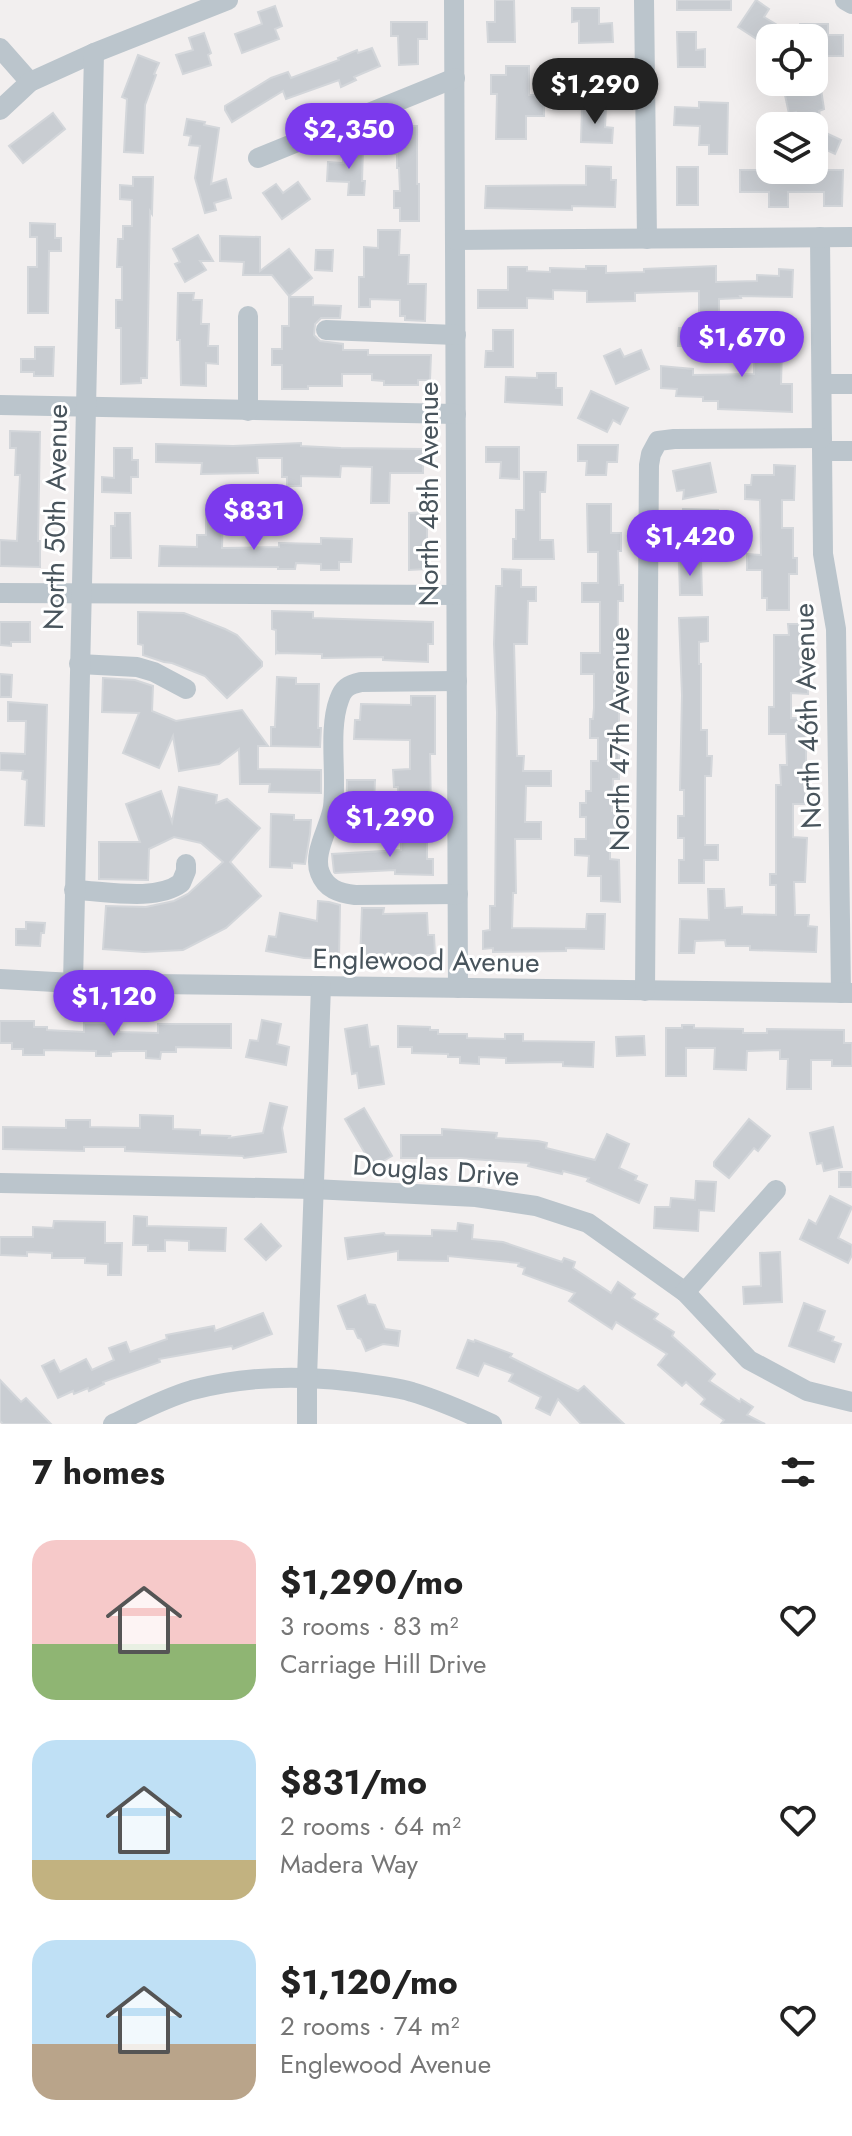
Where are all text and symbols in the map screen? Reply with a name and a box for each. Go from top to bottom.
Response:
map controls [756,24,828,184]
button: locate [756,24,828,96]
pin: $1,290 [530,58,660,126]
text: $1,290 [550,65,640,103]
pin: $2,350 [284,103,414,171]
text: $2,350 [303,110,395,148]
button: layers [756,112,828,184]
pin: $1,670 [677,311,807,379]
text: $1,670 [698,318,786,356]
street label: North 48th Avenue [408,381,449,607]
street label: North 50th Avenue [33,404,78,630]
pin: $831 [207,484,301,552]
text: $831 [223,491,285,529]
pin: $1,420 [625,510,755,578]
text: $1,420 [645,517,735,555]
street label: North 46th Avenue [783,602,832,830]
street label: North 47th Avenue [599,627,640,851]
pin: $1,290 [325,791,455,859]
text: $1,290 [345,798,435,836]
street label: Englewood Avenue [312,938,540,983]
pin: $1,120 [49,970,179,1038]
text: $1,120 [71,977,157,1015]
street label: Douglas Drive [351,1144,521,1197]
text: 7 homes [32,1448,165,1497]
icon: filters [776,1450,820,1494]
text: $1,290/mo [280,1558,463,1607]
icon: home [96,1572,192,1668]
icon: heart [776,1598,820,1642]
text: 3 rooms · 83 m² [280,1607,459,1645]
text: Carriage Hill Drive [280,1645,486,1683]
text: $831/mo [280,1758,427,1807]
icon: home [96,1772,192,1868]
icon: heart [776,1798,820,1842]
text: 2 rooms · 64 m² [280,1807,461,1845]
text: Madera Way [280,1845,418,1883]
text: $1,120/mo [280,1958,458,2007]
icon: home [96,1972,192,2068]
icon: heart [776,1998,820,2042]
text: 2 rooms · 74 m² [280,2007,460,2045]
text: Englewood Avenue [280,2045,491,2083]

